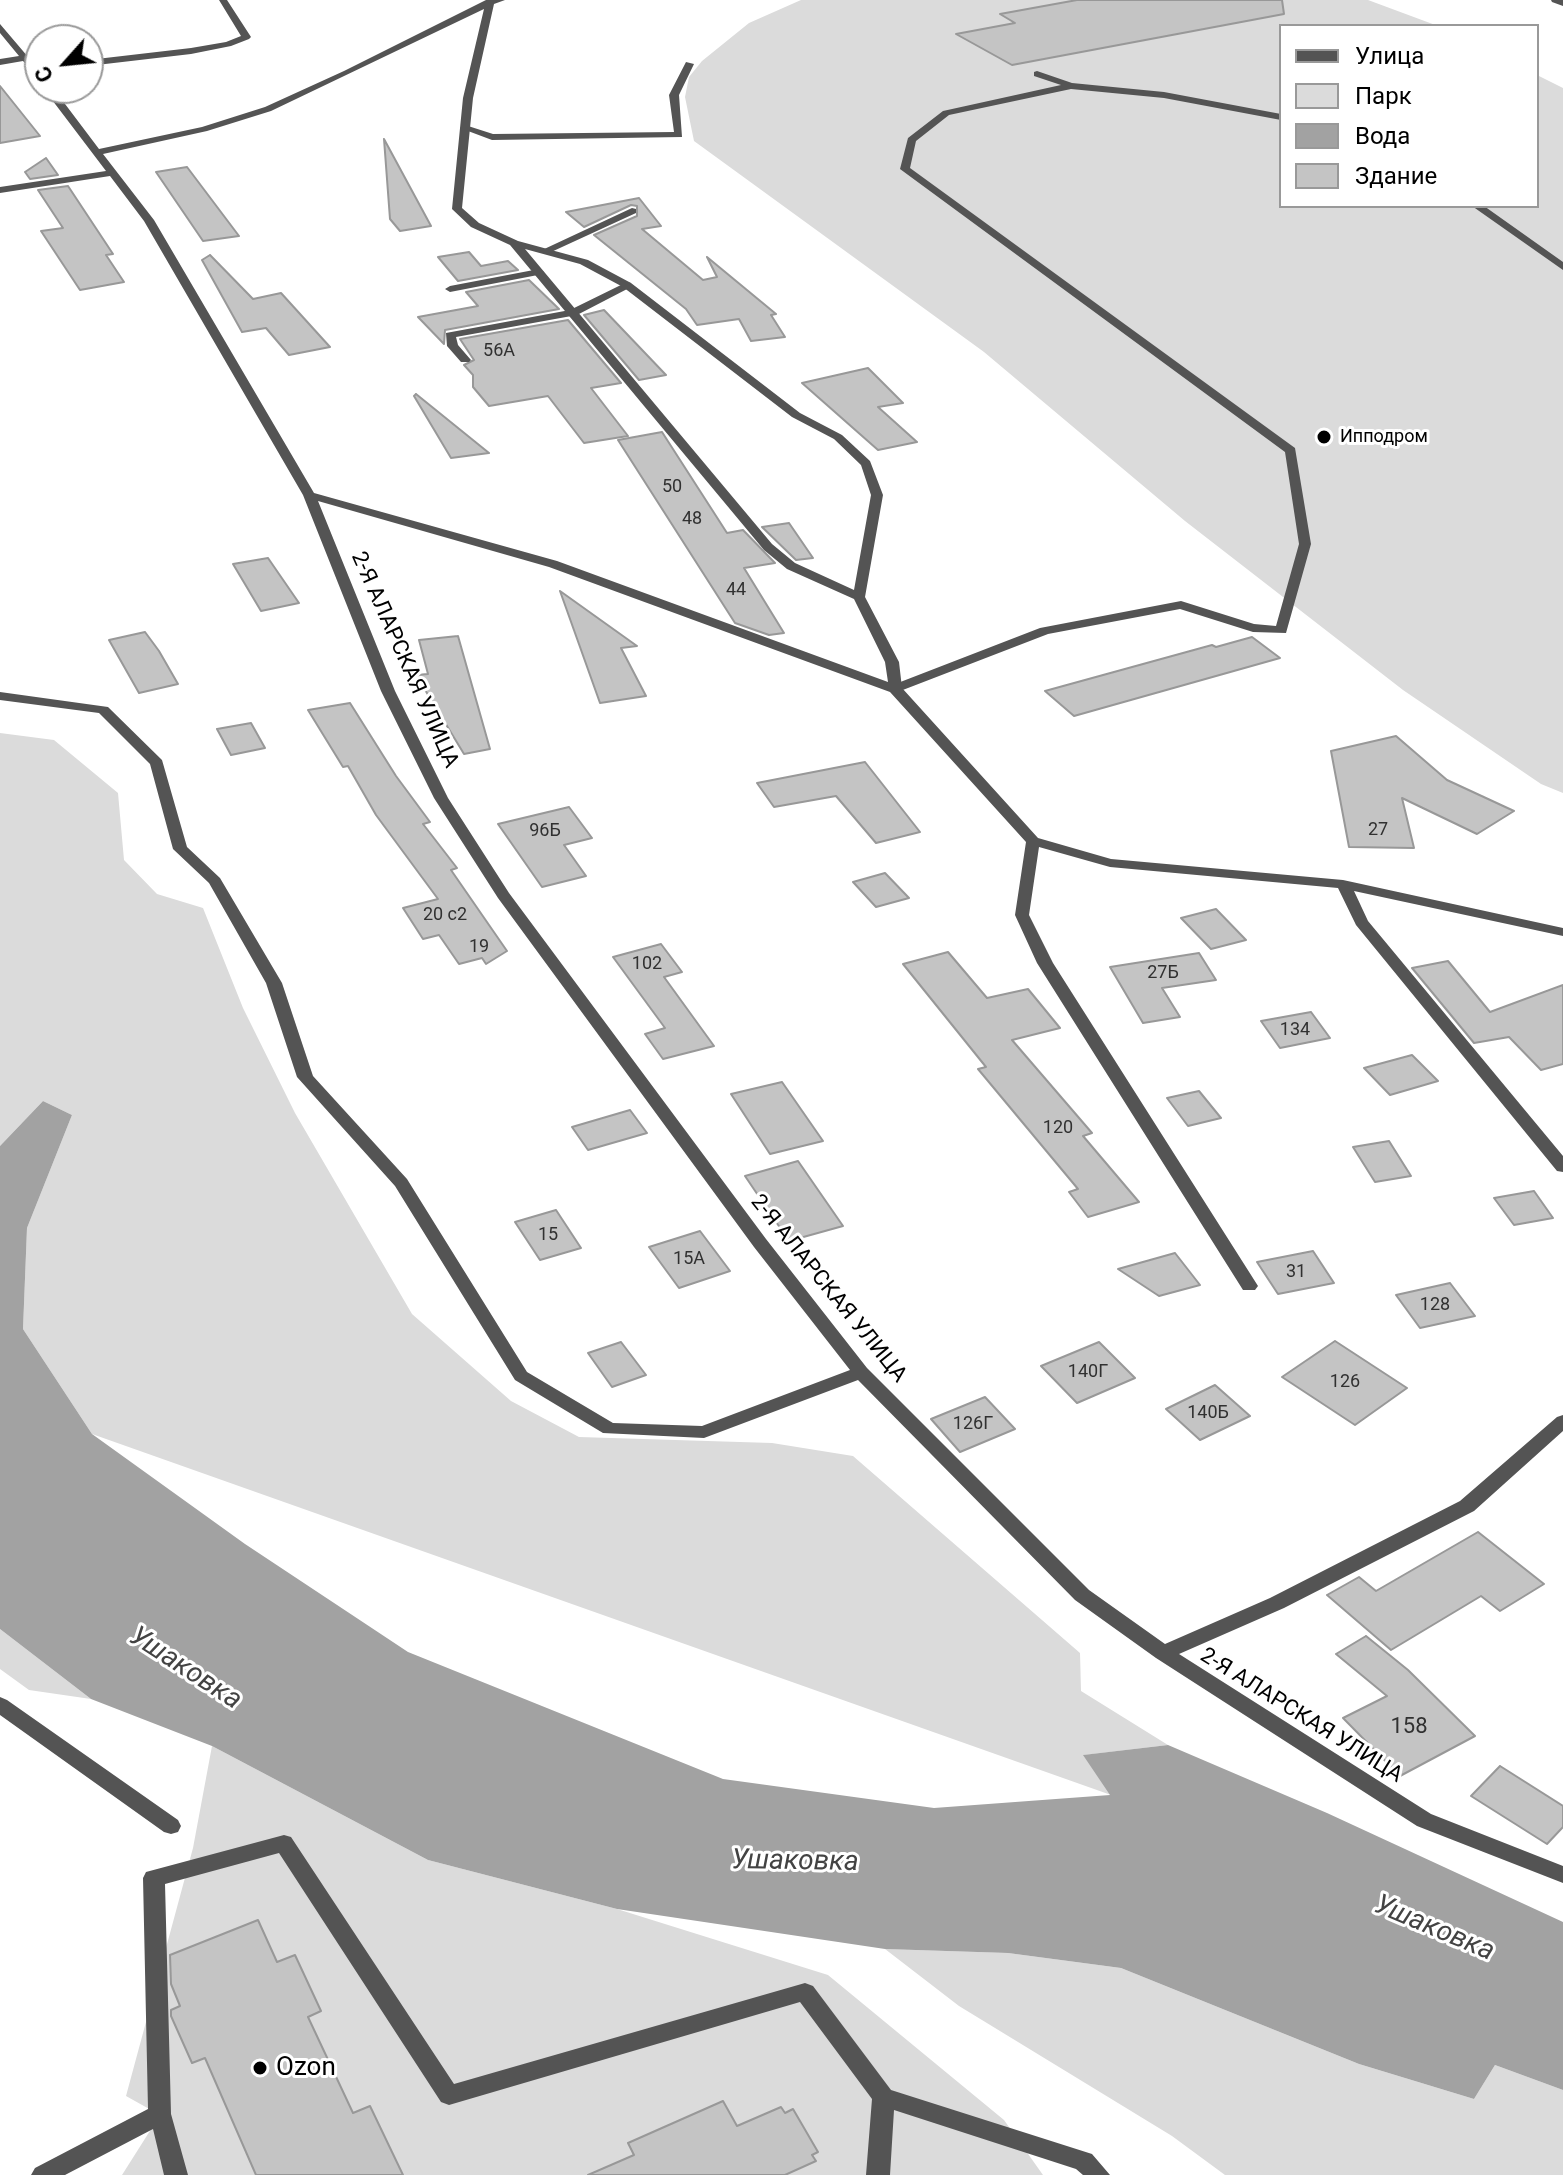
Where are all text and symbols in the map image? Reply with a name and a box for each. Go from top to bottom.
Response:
north arrow [24,24,104,104]
legend [1279,24,1539,208]
text: Улица [1355,42,1424,70]
text: С [30,62,58,86]
text: Парк [1355,82,1412,110]
text: Вода [1355,122,1410,150]
text: Здание [1355,162,1437,190]
house number: 56А [483,340,515,362]
place label: Ипподром [1340,426,1428,448]
marker: Ипподром [1315,428,1333,446]
house number: 50 [662,476,682,498]
house number: 48 [682,508,702,530]
street label: 2-Я АЛАРСКАЯ УЛИЦА [344,548,464,772]
house number: 44 [726,579,746,601]
house number: 27 [1368,819,1388,841]
house number: 96Б [529,820,561,842]
house number: 20 с2 [423,904,467,926]
house number: 19 [469,936,489,958]
house number: 102 [632,953,662,975]
house number: 27Б [1147,962,1179,984]
house number: 134 [1280,1019,1310,1041]
house number: 120 [1043,1117,1073,1139]
street label: 2-Я АЛАРСКАЯ УЛИЦА [744,1190,912,1388]
house number: 15 [538,1224,558,1246]
house number: 15А [673,1248,705,1270]
house number: 31 [1286,1261,1306,1283]
house number: 128 [1420,1294,1450,1316]
house number: 140Г [1068,1361,1108,1383]
house number: 126 [1330,1371,1360,1393]
house number: 140Б [1187,1402,1229,1424]
house number: 126Г [953,1413,993,1435]
water label: Ушаковка [122,1620,248,1718]
street label: 2-Я АЛАРСКАЯ УЛИЦА [1195,1643,1407,1789]
house number: 158 [1390,1714,1428,1740]
water label: Ушаковка [731,1844,859,1880]
water label: Ушаковка [1369,1889,1499,1969]
place label: Ozon [276,2052,336,2084]
marker: Ozon [251,2059,269,2077]

